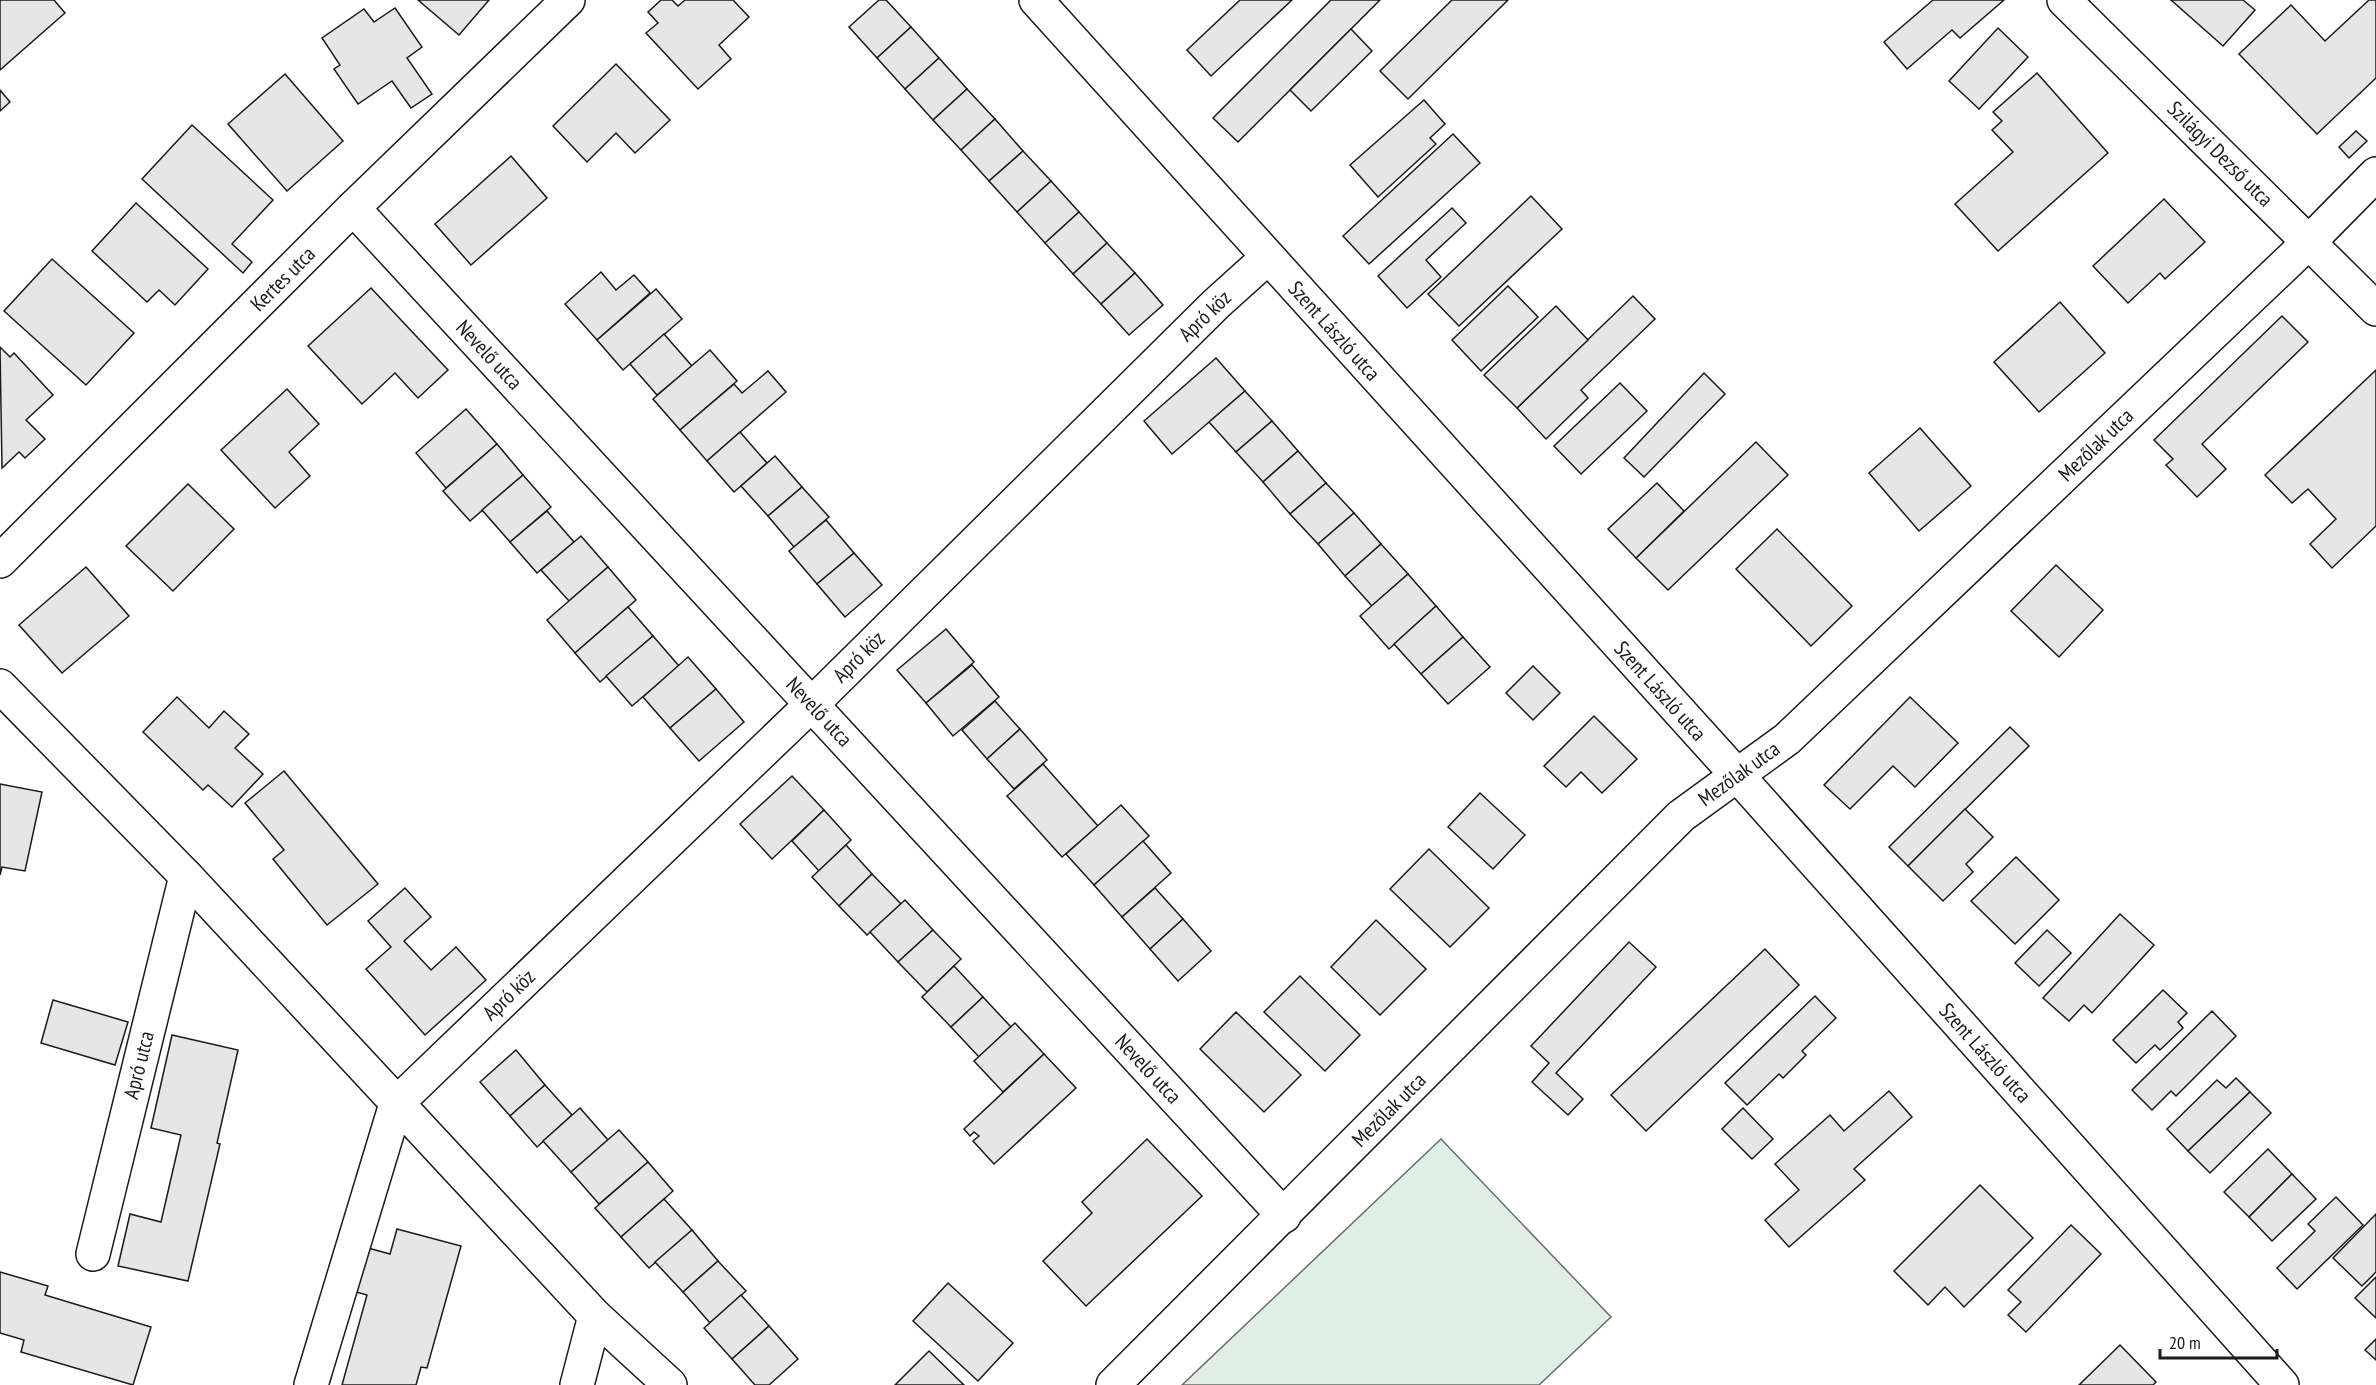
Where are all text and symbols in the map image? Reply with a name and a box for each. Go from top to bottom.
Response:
street label: Szilágyi Dezső utca [2162,95,2279,212]
street label: Kertes utca [244,240,321,317]
street label: Szent László utca [1282,275,1386,386]
street label: Apró köz [1173,284,1237,347]
street label: Nevelő utca [450,314,528,395]
street label: Mezőlak utca [2052,402,2139,487]
street label: Apró köz [827,625,890,688]
street label: Szent László utca [1608,635,1712,746]
street label: Nevelő utca [780,671,858,752]
street label: Mezőlak utca [1693,735,1785,812]
street label: Apró köz [477,963,541,1026]
street label: Szent László utca [1933,997,2037,1108]
street label: Apró utca [117,1028,160,1102]
street label: Nevelő utca [1109,1028,1187,1109]
street label: Mezőlak utca [1346,1067,1432,1153]
scale bar [2160,1322,2277,1360]
text: 20 m [2169,1331,2201,1354]

